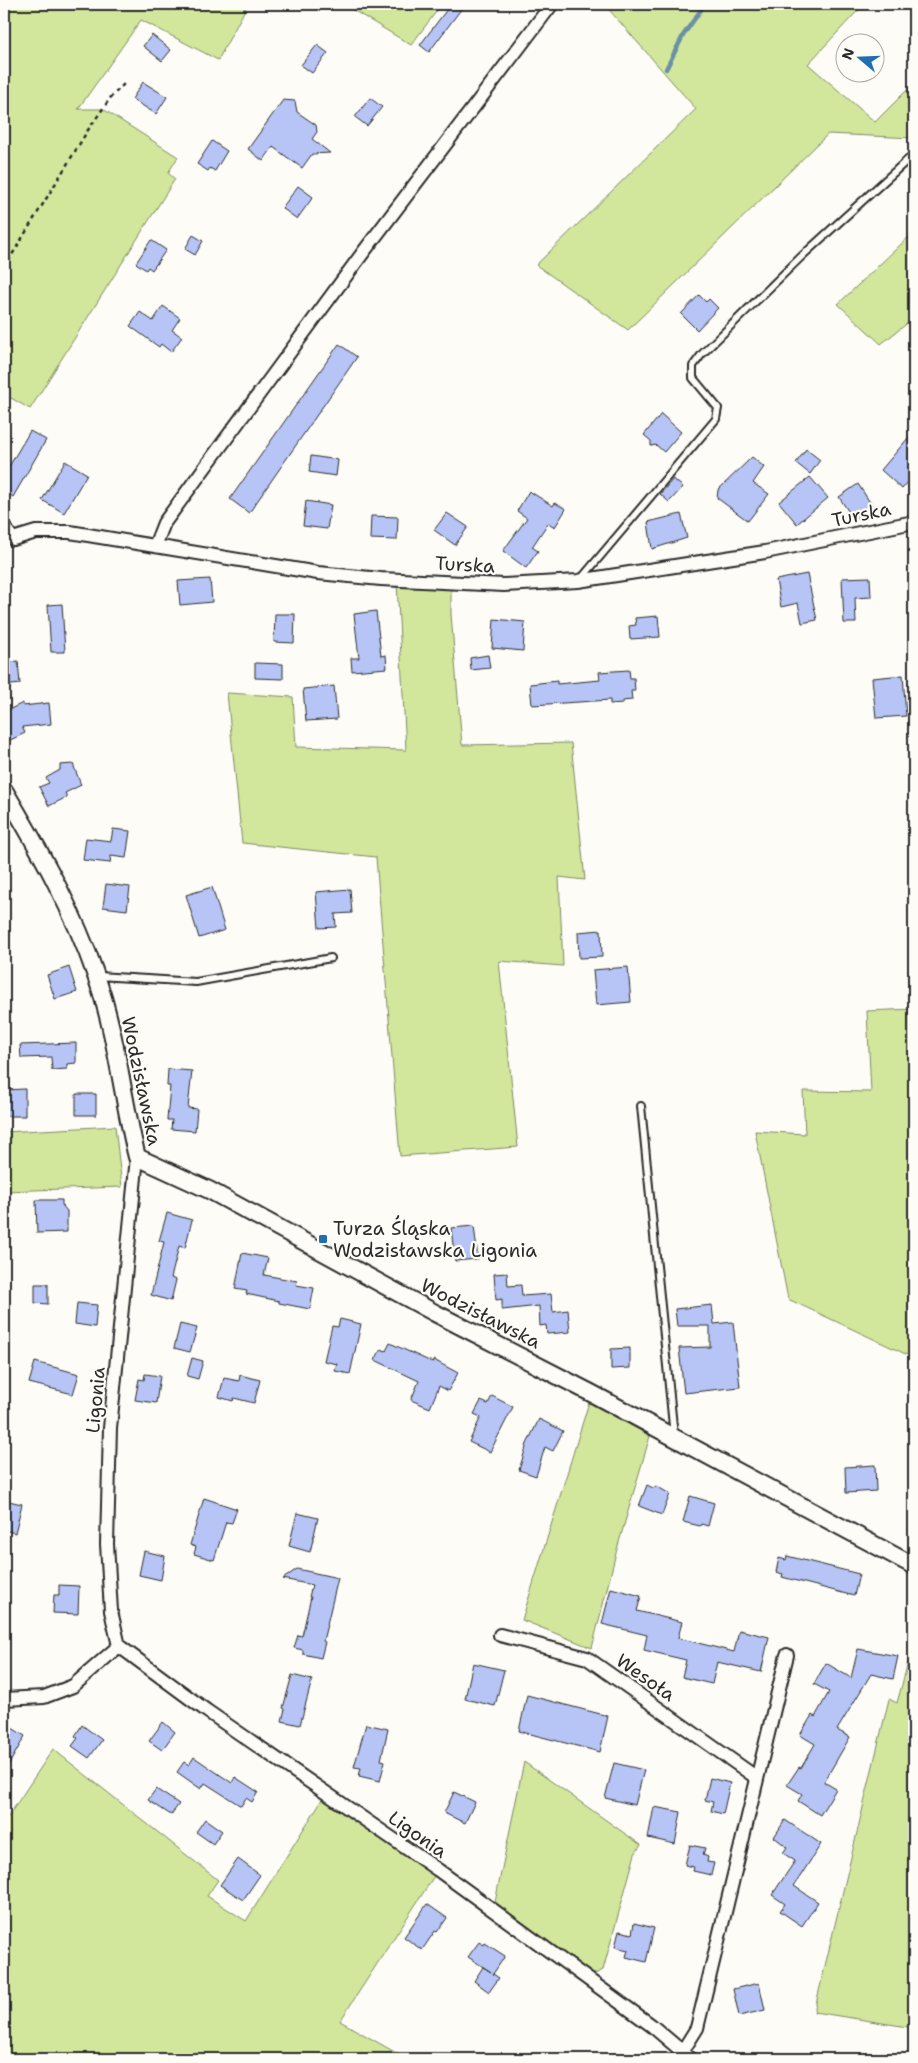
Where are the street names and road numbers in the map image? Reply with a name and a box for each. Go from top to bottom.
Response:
street label: Turska [829,496,893,533]
street label: Turska [434,550,496,579]
street label: Wodzisławska [116,1014,167,1148]
street label: Wodzisławska [417,1273,545,1354]
street label: Ligonia [80,1366,111,1434]
street label: Wesoła [611,1648,680,1707]
street label: Ligonia [383,1805,452,1864]

